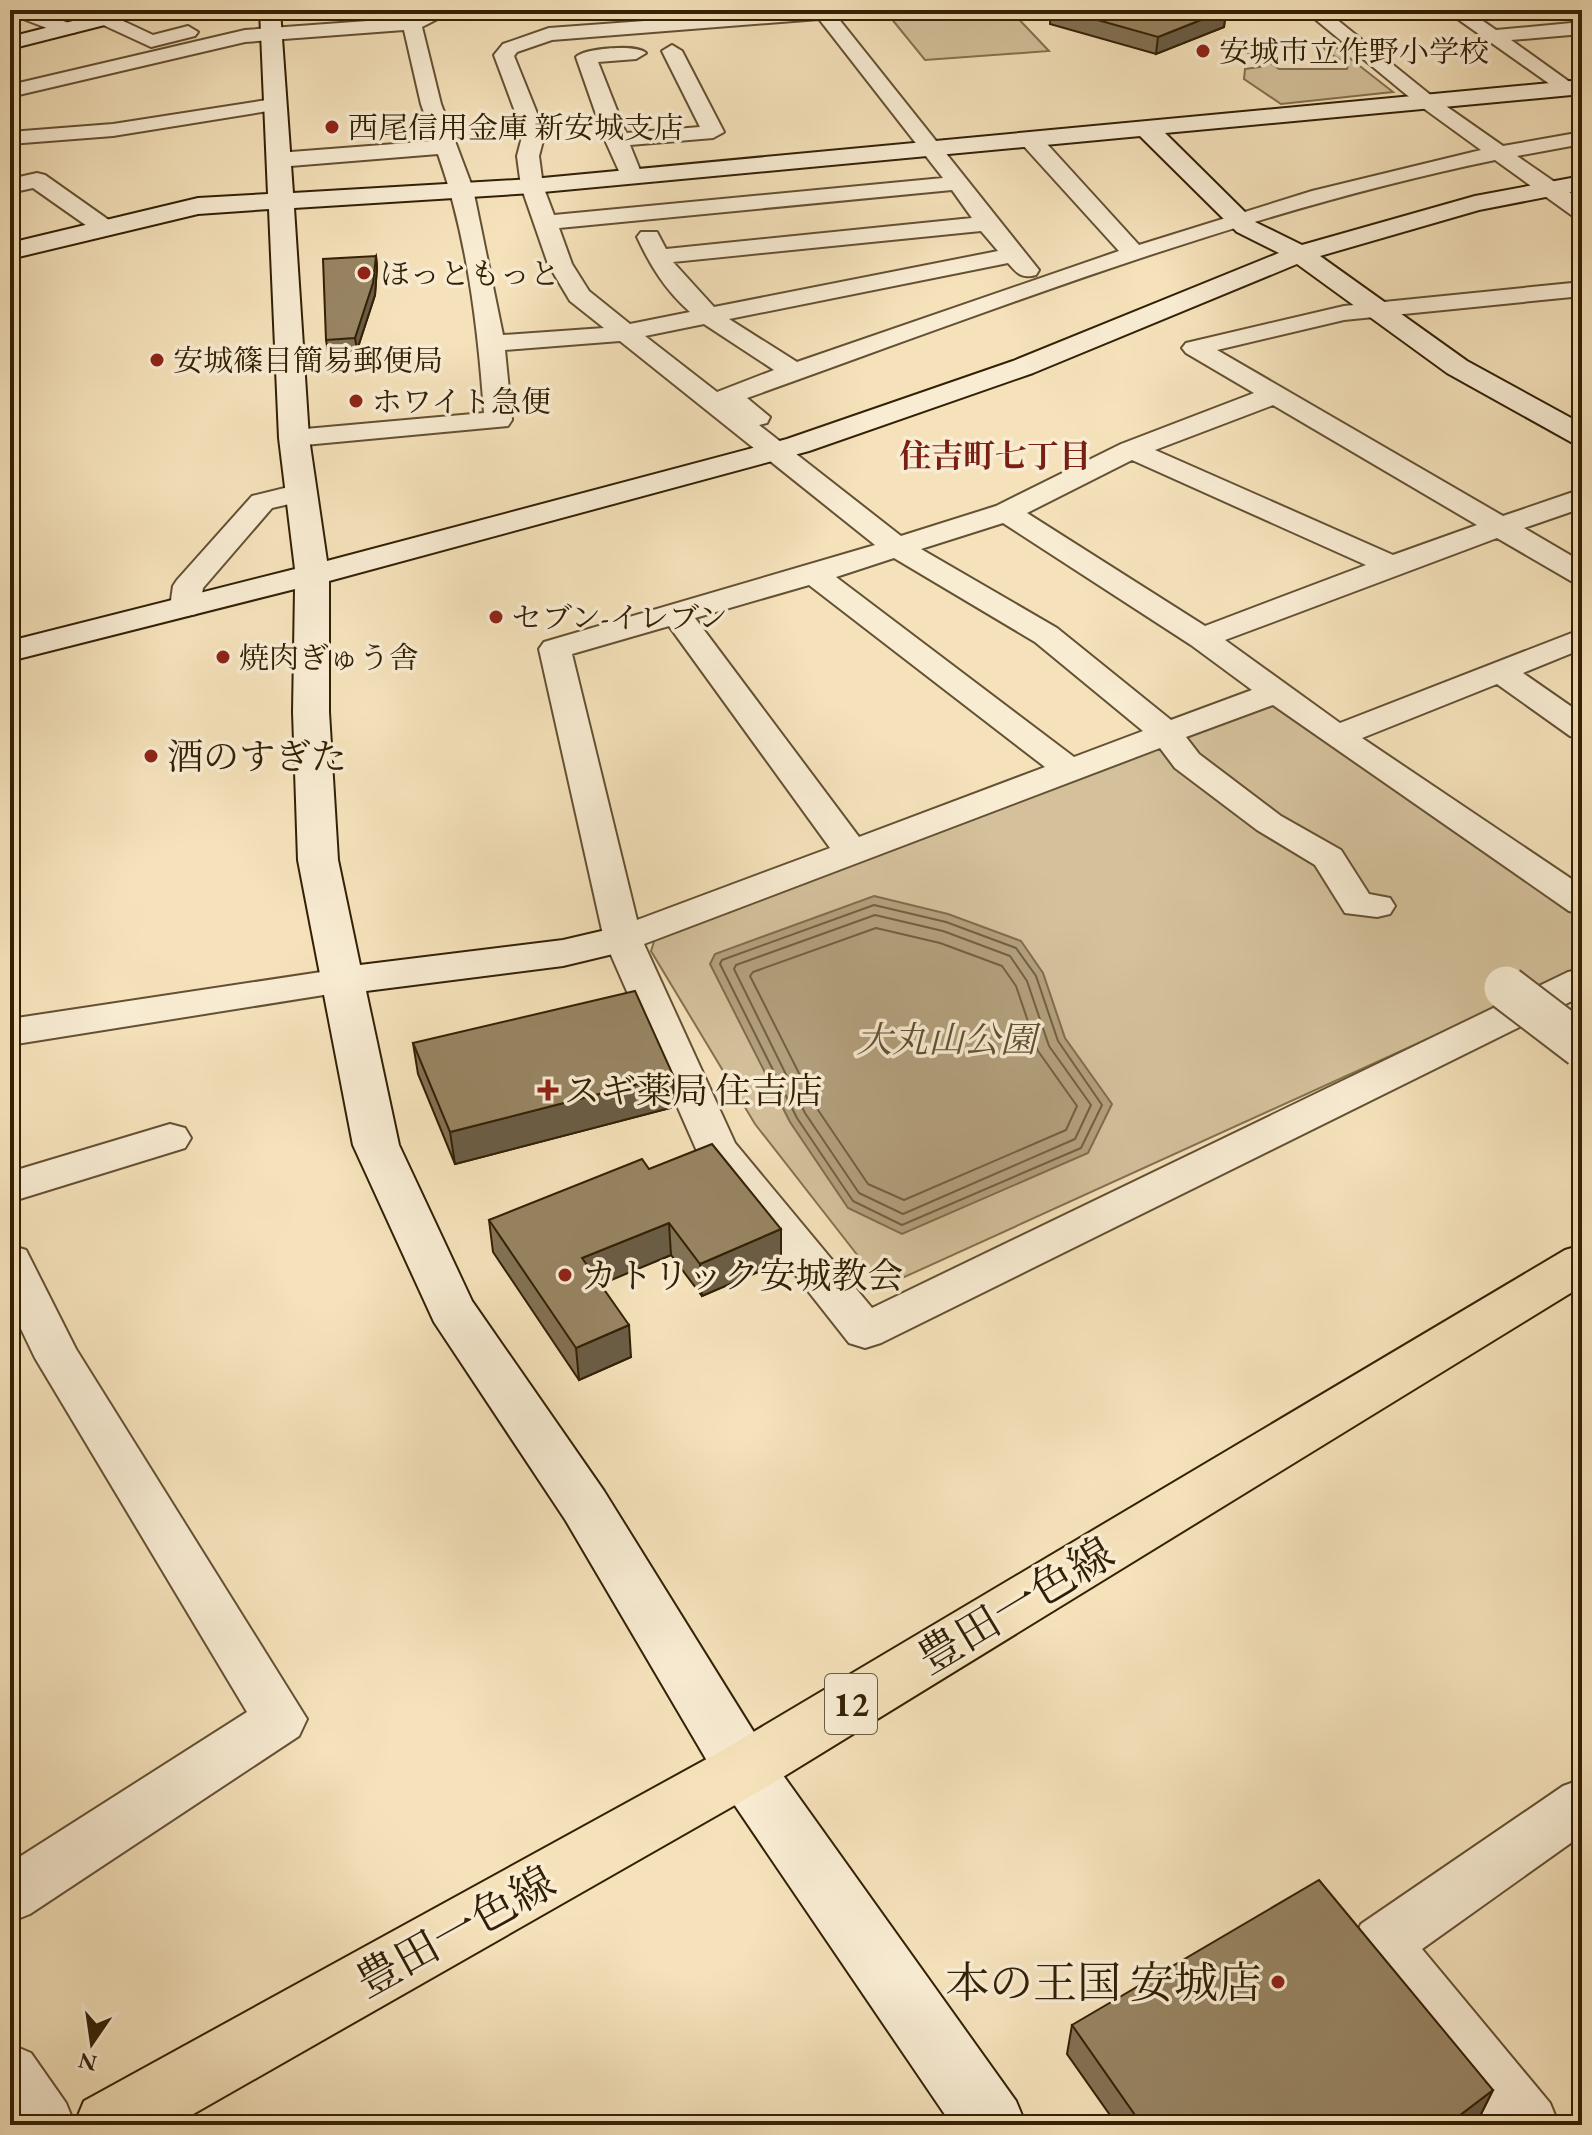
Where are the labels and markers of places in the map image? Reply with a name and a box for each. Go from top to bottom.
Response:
place label: 安城市立作野小学校 [1219,32,1489,71]
marker: 安城市立作野小学校 [1194,42,1212,60]
place label: 西尾信用金庫 新安城支店 [348,108,684,147]
marker: 西尾信用金庫 新安城支店 [323,118,341,136]
place label: ほっともっと [380,254,560,293]
marker: ほっともっと [355,264,373,282]
place label: 安城篠目簡易郵便局 [173,341,443,380]
marker: 安城篠目簡易郵便局 [148,351,166,369]
place label: ホワイト急便 [372,382,551,421]
marker: ホワイト急便 [347,392,365,410]
place label: セブン-イレブン [512,598,728,637]
marker: セブン-イレブン [487,608,505,626]
place label: 焼肉ぎゅう舎 [239,638,419,677]
marker: 焼肉ぎゅう舎 [214,648,232,666]
place label: 酒のすぎた [167,733,347,780]
marker: 酒のすぎた [142,747,160,765]
place label: スギ薬局 住吉店 [564,1067,823,1114]
marker: スギ薬局 住吉店 [539,1081,557,1099]
place label: カトリック安城教会 [581,1252,904,1299]
marker: カトリック安城教会 [556,1266,574,1284]
place label: 本の王国 安城店 [945,1954,1262,2011]
marker: 本の王国 安城店 [1269,1973,1287,1991]

